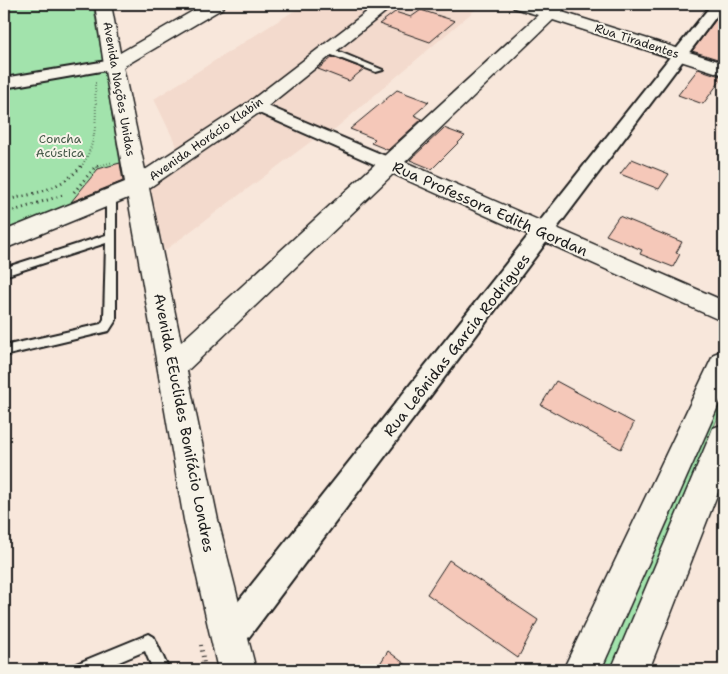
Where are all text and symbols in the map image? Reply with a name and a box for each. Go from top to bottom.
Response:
street label: Avenida Nações Unidas [99,20,139,158]
street label: Rua Tiradentes [593,20,681,62]
street label: Avenida Horácio Klabin [146,94,266,184]
park label: Concha Acústica [36,131,85,161]
street label: Rua Professora Edith Gordan [389,157,591,261]
street label: Rua Leônidas Garcia Rodrigues [379,249,535,441]
street label: Avenida EEuclides Bonifácio Londres [149,292,219,554]

